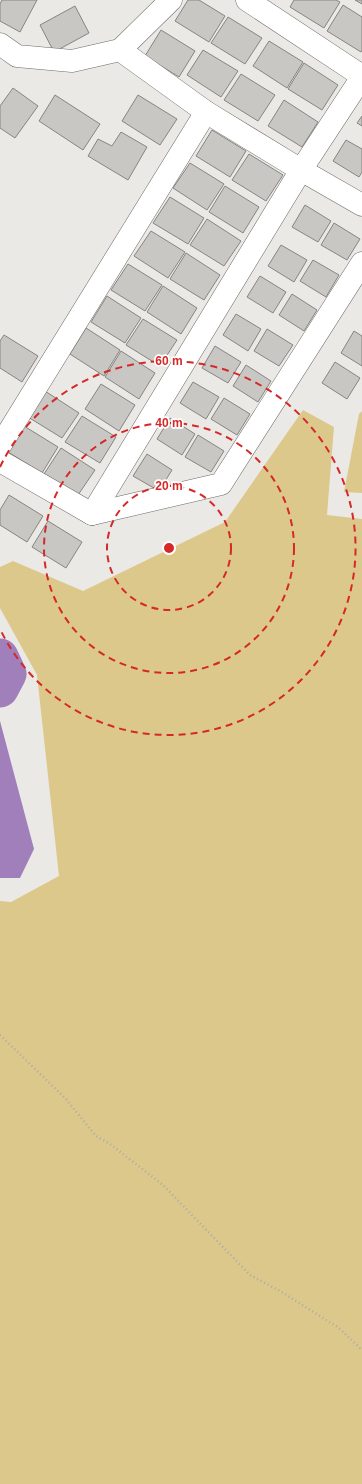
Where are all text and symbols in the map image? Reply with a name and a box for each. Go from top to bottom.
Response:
text: 60 m [155,354,183,368]
text: 40 m [155,416,183,430]
text: 20 m [155,479,183,493]
centre of rings [162,541,176,555]

